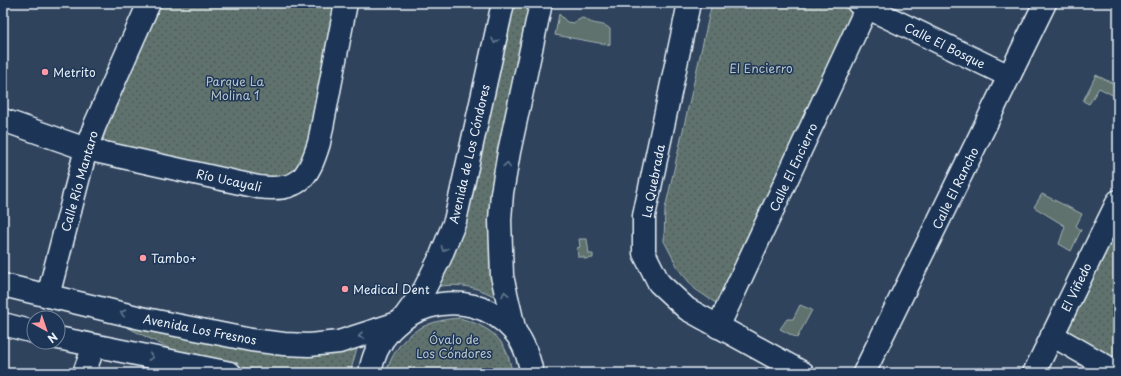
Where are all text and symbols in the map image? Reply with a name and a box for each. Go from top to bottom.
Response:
street label: Calle El Bosque [901,18,989,73]
one-way arrow [491,38,499,44]
park label: El Encierro [729,59,793,77]
place label: Metrito [53,63,96,81]
marker: Metrito [40,67,50,77]
park label: Parque La Molina 1 [206,72,265,104]
street label: Avenida de Los Cóndores [444,82,494,225]
street label: Calle El Encierro [765,119,822,214]
street label: Calle Río Mantaro [56,128,102,234]
street label: La Quebrada [637,142,669,219]
street label: Calle El Rancho [927,144,983,232]
one-way arrow [502,162,511,168]
street label: Río Ucayali [195,164,263,196]
one-way arrow [440,245,449,252]
place label: Tambo+ [151,249,197,267]
marker: Tambo+ [138,253,148,263]
street label: El Viñedo [1056,259,1096,314]
place label: Medical Dent [353,280,430,298]
marker: Medical Dent [340,284,350,294]
one-way arrow [502,291,510,297]
street label: Avenida Los Fresnos [142,309,259,349]
north arrow [26,310,66,350]
one-way arrow [119,310,126,318]
text: N [44,329,62,348]
park label: Óvalo de Los Cóndores [416,330,492,362]
one-way arrow [357,331,364,340]
one-way arrow [148,352,154,360]

